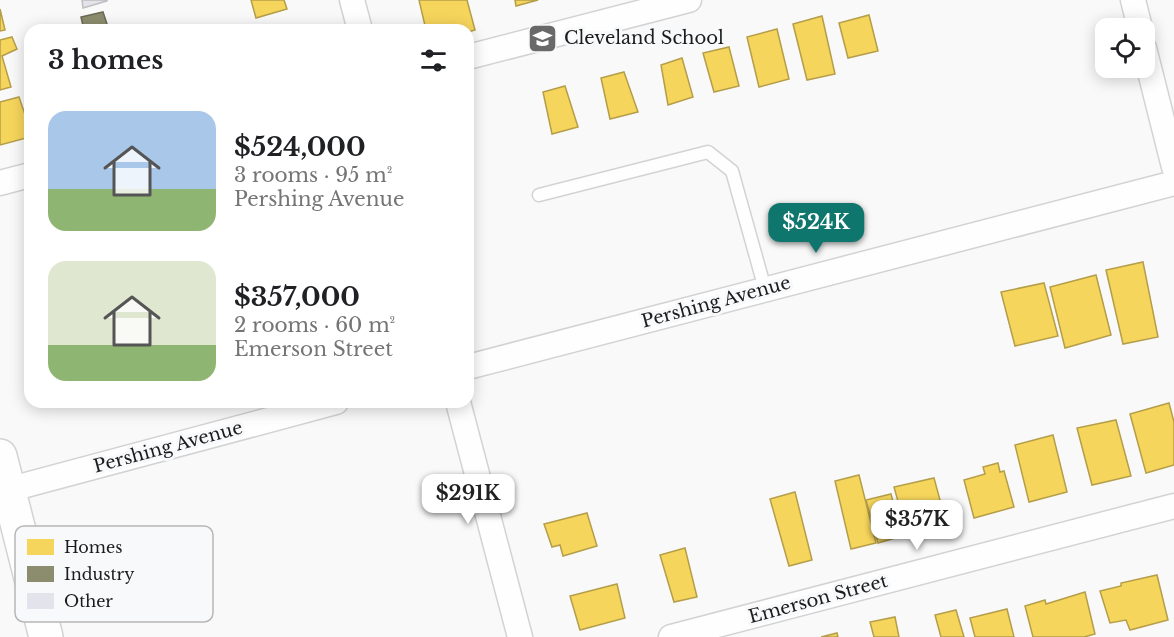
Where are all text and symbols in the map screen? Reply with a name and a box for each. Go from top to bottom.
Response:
map controls [1095,18,1155,78]
button: locate [1095,18,1155,78]
school or university icon: Cleveland School [527,22,559,54]
place label: Cleveland School [564,27,724,49]
text: 3 homes [48,44,163,76]
icon: filters [417,44,450,77]
text: $524,000 [234,131,366,163]
icon: home [96,135,168,207]
text: 3 rooms · 95 m² [234,163,392,187]
text: Pershing Avenue [234,187,404,211]
pin: $524K [774,203,858,254]
text: $524K [782,210,850,234]
street label: Pershing Avenue [639,272,793,332]
text: $357,000 [234,281,360,313]
icon: home [96,285,168,357]
text: 2 rooms · 60 m² [234,313,395,337]
text: Emerson Street [234,337,393,361]
street label: Pershing Avenue [91,417,245,477]
pin: $291K [426,474,510,525]
text: $291K [436,481,500,505]
pin: $357K [875,500,959,551]
text: $357K [885,507,949,531]
legend [15,526,213,622]
text: Homes [64,537,122,557]
text: Industry [64,564,135,584]
street label: Emerson Street [746,570,890,628]
text: Other [64,591,113,611]

